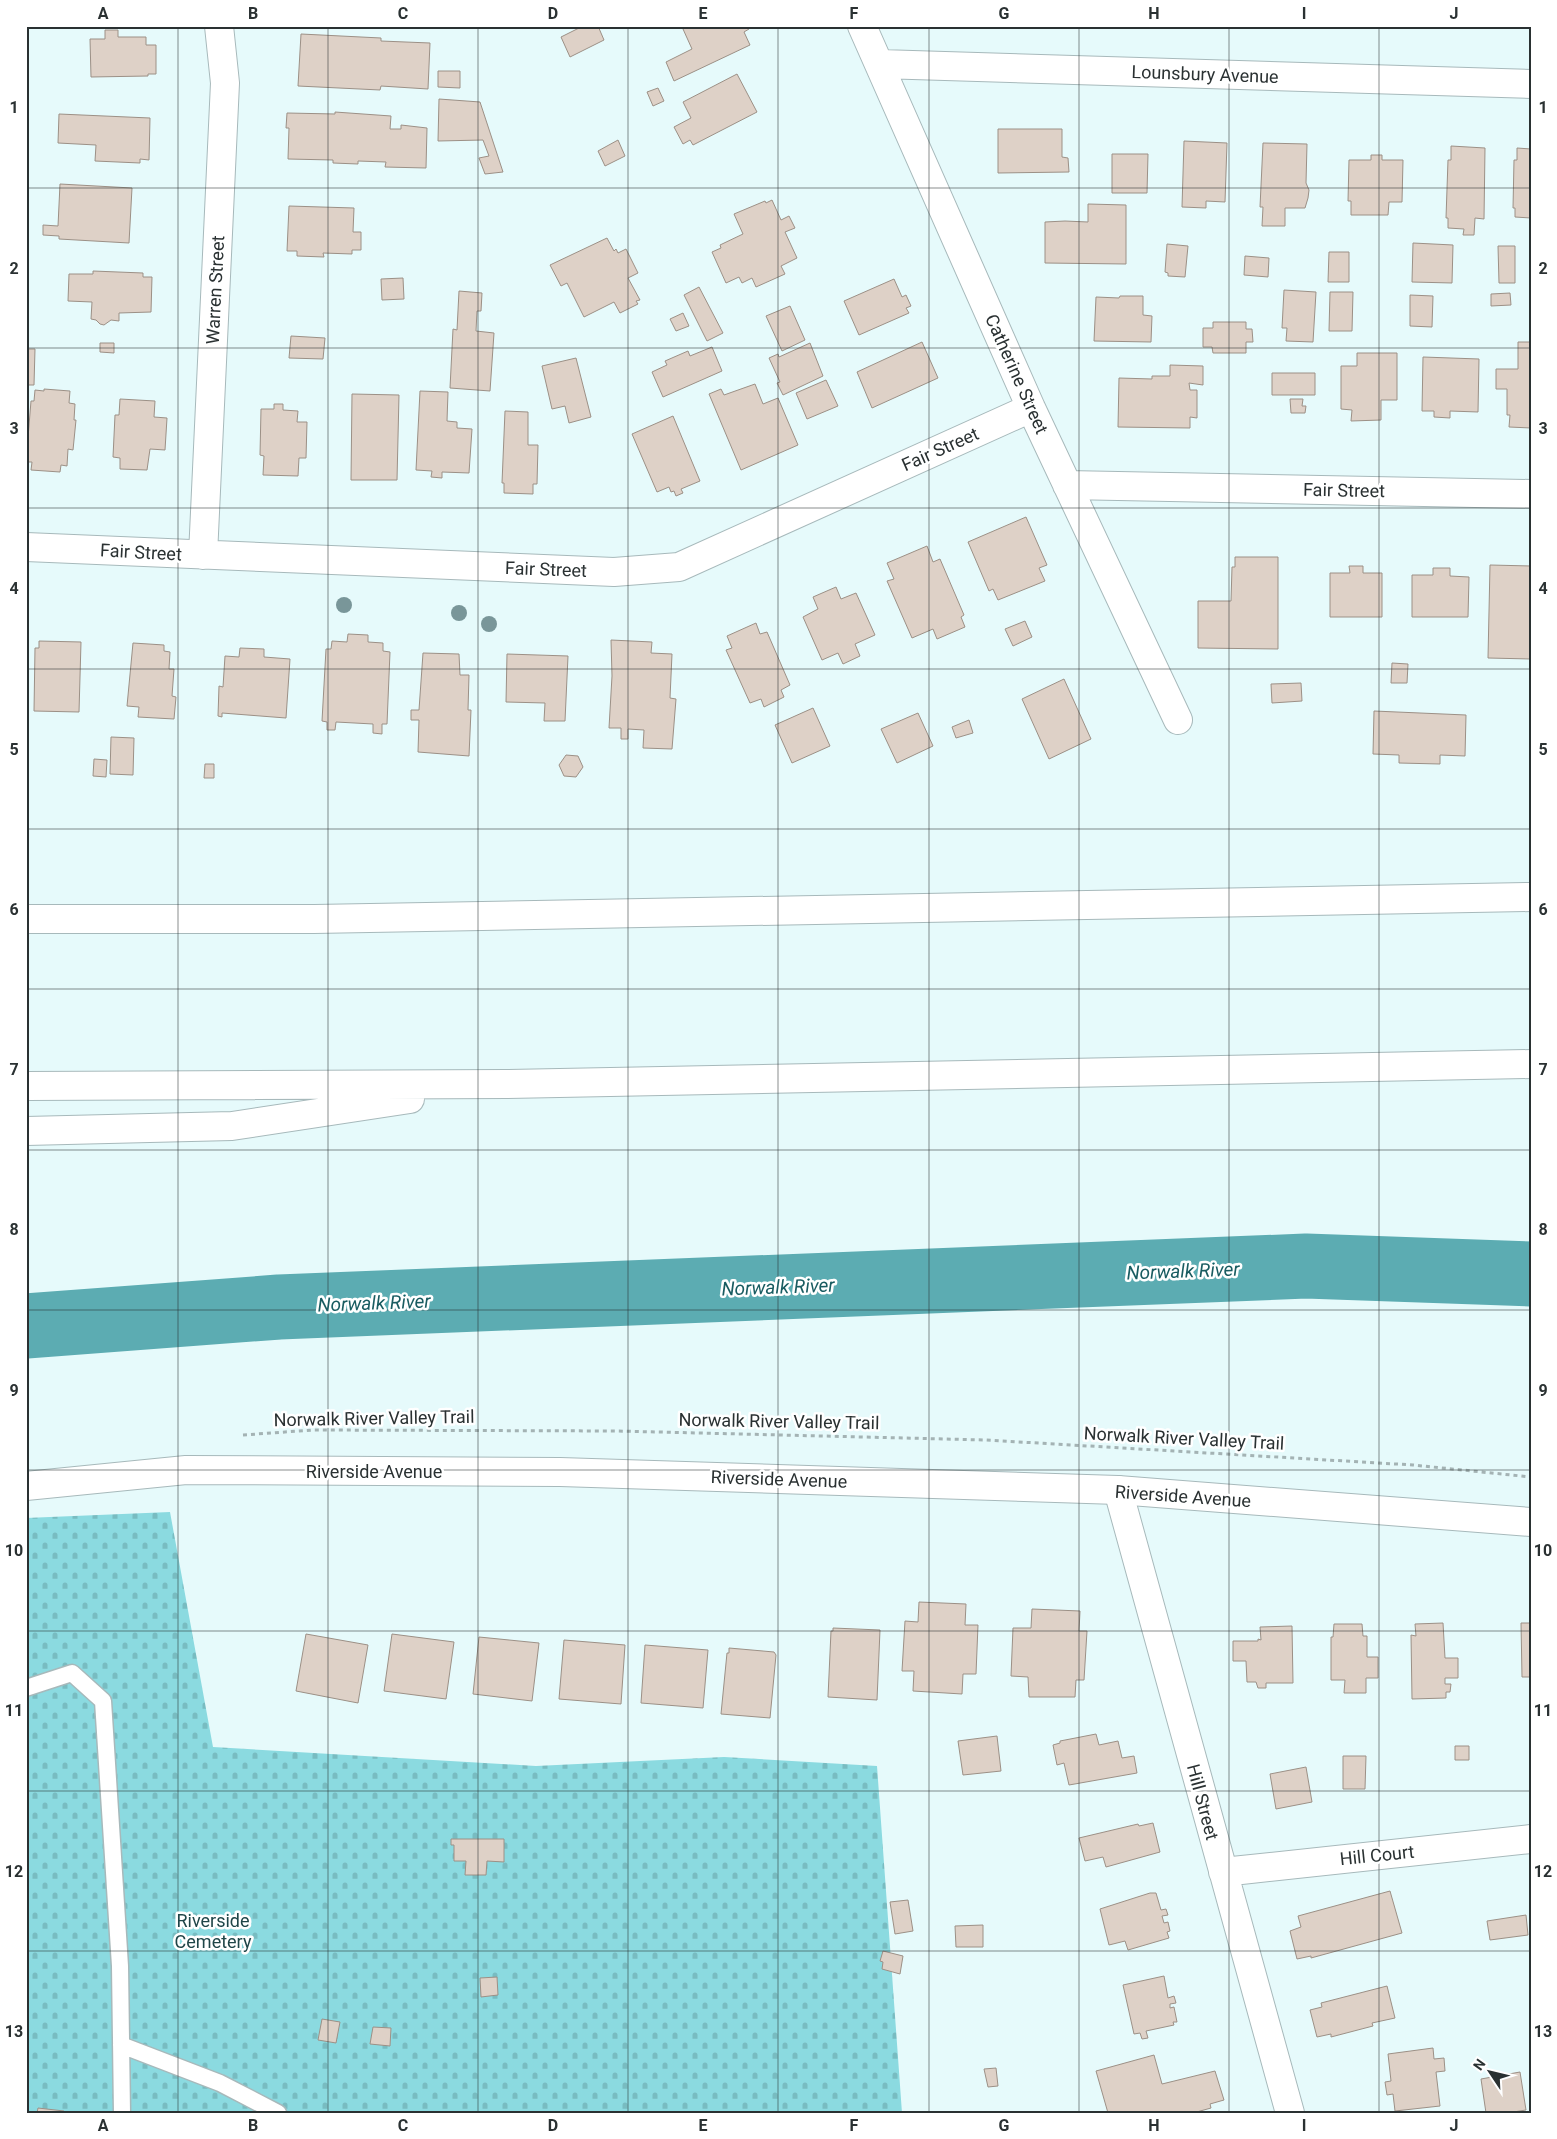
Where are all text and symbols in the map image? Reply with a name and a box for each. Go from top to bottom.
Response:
text: A [98,4,109,23]
text: B [248,4,258,23]
text: C [398,4,408,23]
text: D [548,4,558,23]
text: E [699,4,708,23]
text: F [850,4,859,23]
text: G [999,4,1010,23]
text: H [1148,4,1160,23]
text: I [1302,4,1306,23]
text: J [1450,4,1458,23]
street label: Lounsbury Avenue [1131,61,1279,87]
text: 1 [9,98,19,117]
text: 1 [1538,98,1548,117]
street label: Warren Street [202,235,228,345]
text: 2 [9,259,19,278]
text: 2 [1538,259,1548,278]
street label: Catherine Street [981,311,1053,437]
text: 3 [9,419,19,438]
text: 3 [1538,419,1548,438]
street label: Fair Street [898,423,982,475]
street label: Fair Street [1303,479,1385,501]
street label: Fair Street [100,539,183,565]
street label: Fair Street [505,557,587,581]
text: 4 [9,579,19,598]
text: 4 [1538,579,1548,598]
text: 5 [9,740,19,759]
text: 5 [1538,740,1548,759]
text: 6 [9,900,19,919]
text: 6 [1538,900,1548,919]
text: 7 [9,1060,19,1079]
text: 7 [1538,1060,1548,1079]
text: 8 [9,1220,19,1239]
text: 8 [1538,1220,1548,1239]
water label: Norwalk River [1126,1258,1241,1284]
water label: Norwalk River [721,1274,836,1300]
water label: Norwalk River [317,1290,432,1316]
text: 9 [9,1381,19,1400]
text: 9 [1538,1381,1548,1400]
street label: Norwalk River Valley Trail [273,1406,475,1430]
street label: Norwalk River Valley Trail [678,1409,880,1433]
street label: Norwalk River Valley Trail [1083,1422,1285,1454]
street label: Riverside Avenue [306,1461,442,1482]
street label: Riverside Avenue [710,1466,848,1492]
street label: Riverside Avenue [1114,1481,1252,1511]
text: 10 [5,1541,23,1560]
text: 10 [1534,1541,1552,1560]
text: 11 [5,1701,23,1720]
text: 11 [1534,1701,1552,1720]
street label: Hill Street [1183,1762,1223,1842]
street label: Hill Court [1339,1841,1415,1869]
text: 12 [5,1862,23,1881]
text: 12 [1534,1862,1552,1881]
park label: Riverside Cemetery [175,1910,252,1952]
text: 13 [5,2022,23,2041]
text: 13 [1534,2022,1552,2041]
north arrow [1464,2046,1514,2096]
text: N [1470,2056,1489,2073]
text: A [98,2116,109,2135]
text: B [248,2116,258,2135]
text: C [398,2116,408,2135]
text: D [548,2116,558,2135]
text: E [699,2116,708,2135]
text: F [850,2116,859,2135]
text: G [999,2116,1010,2135]
text: H [1148,2116,1160,2135]
text: I [1302,2116,1306,2135]
text: J [1450,2116,1458,2135]

